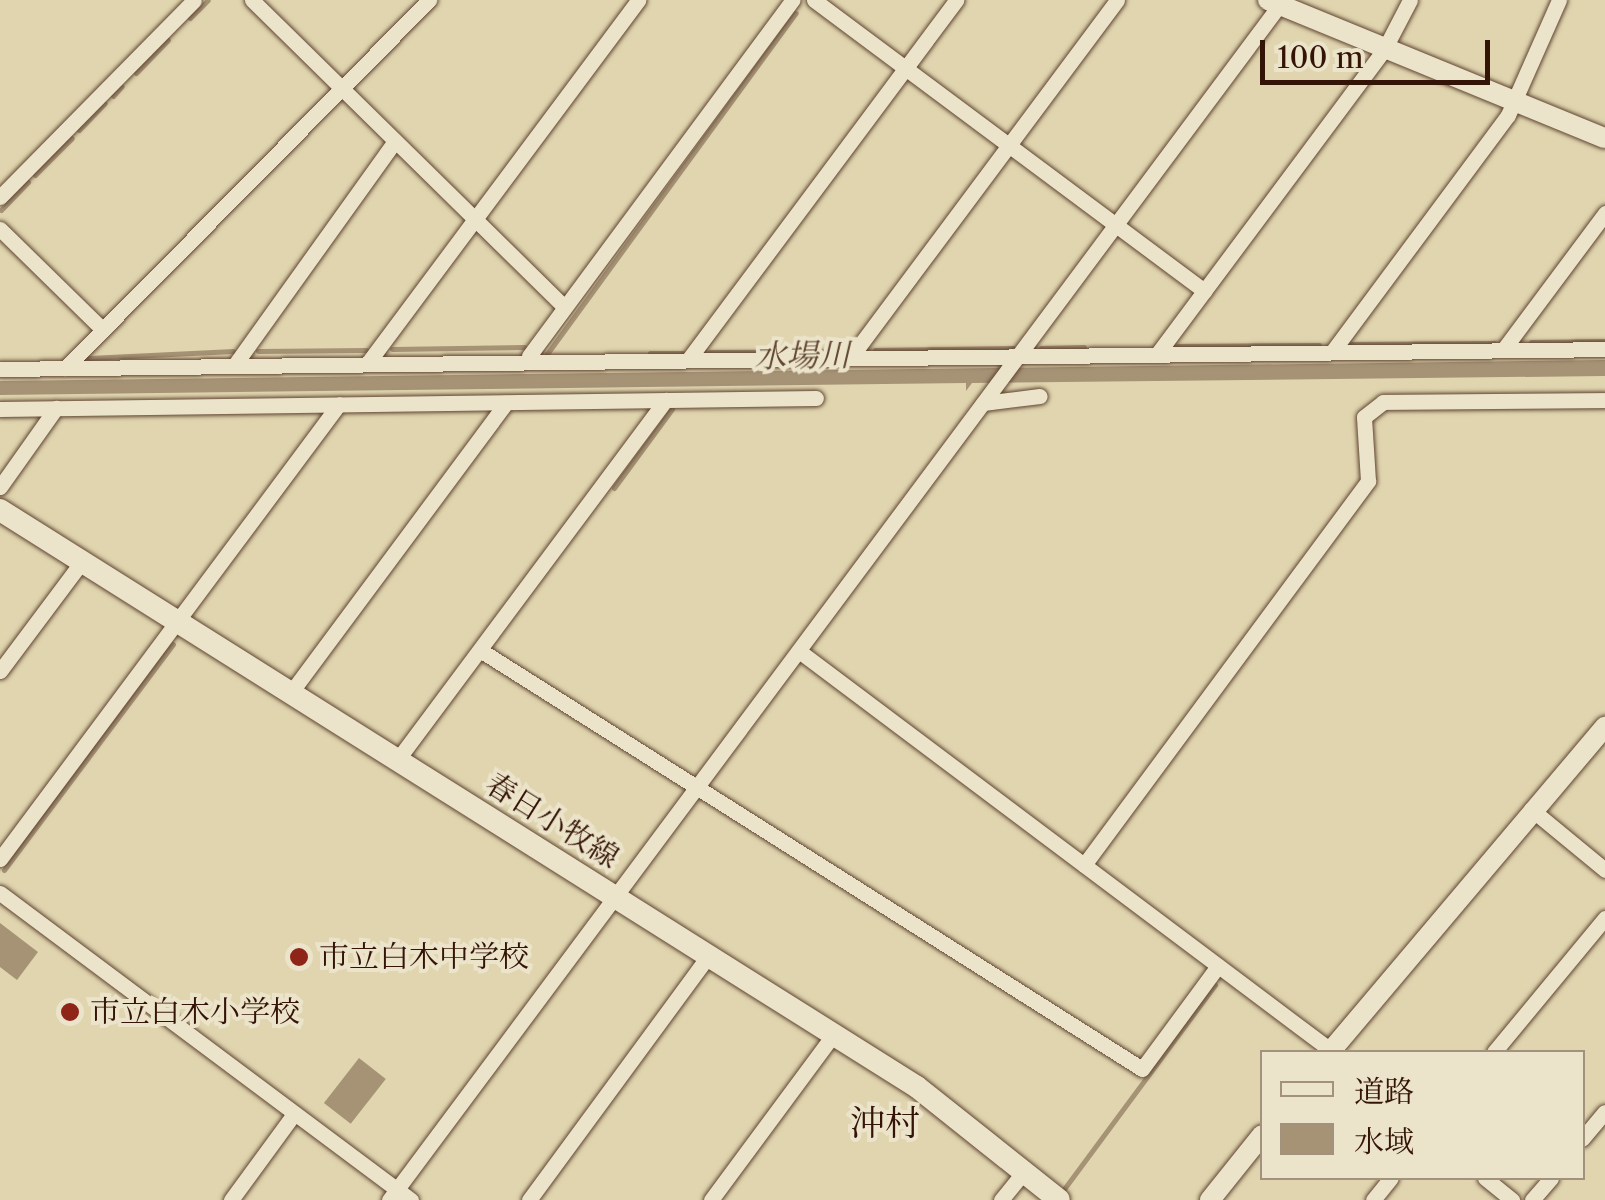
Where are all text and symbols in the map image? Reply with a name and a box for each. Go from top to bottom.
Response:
scale bar [1265,20,1495,82]
text: 100 m [1277,39,1364,76]
water label: 水場川 [754,336,850,376]
street label: 春日小牧線 [479,766,625,876]
place label: 市立白木中学校 [319,939,529,975]
marker: 市立白木中学校 [288,946,310,968]
place label: 市立白木小学校 [90,994,300,1030]
marker: 市立白木小学校 [59,1001,81,1023]
legend [1260,1050,1585,1180]
text: 道路 [1354,1073,1414,1110]
district label: 沖村 [850,1102,920,1144]
text: 水域 [1354,1123,1414,1160]

